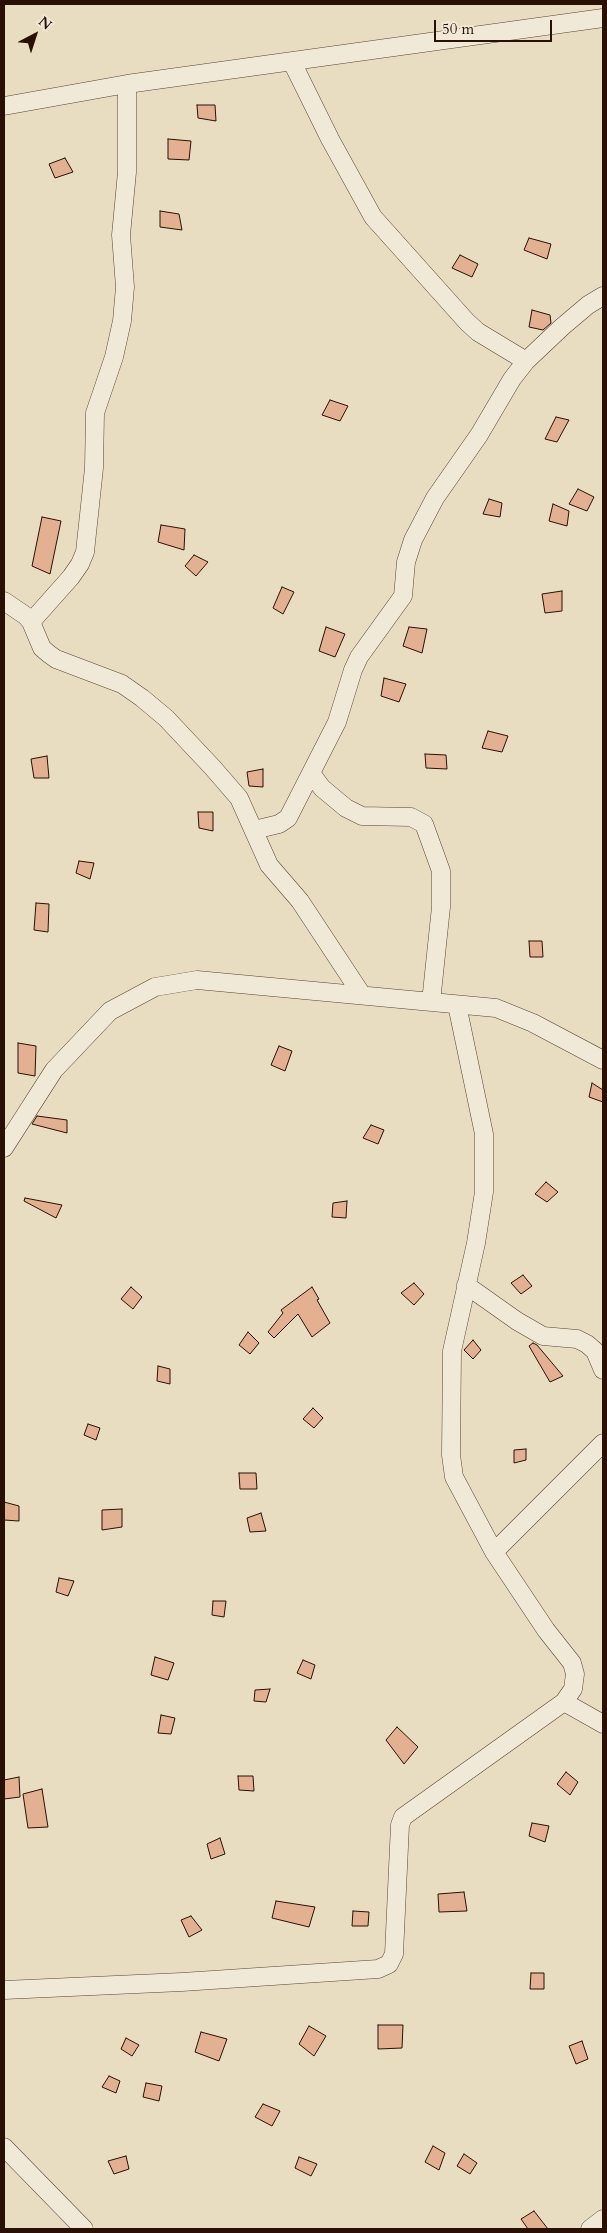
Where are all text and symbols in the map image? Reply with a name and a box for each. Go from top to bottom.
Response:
north arrow [10,10,60,60]
scale bar [437,10,554,42]
text: N [34,12,56,34]
text: 50 m [442,19,474,39]

